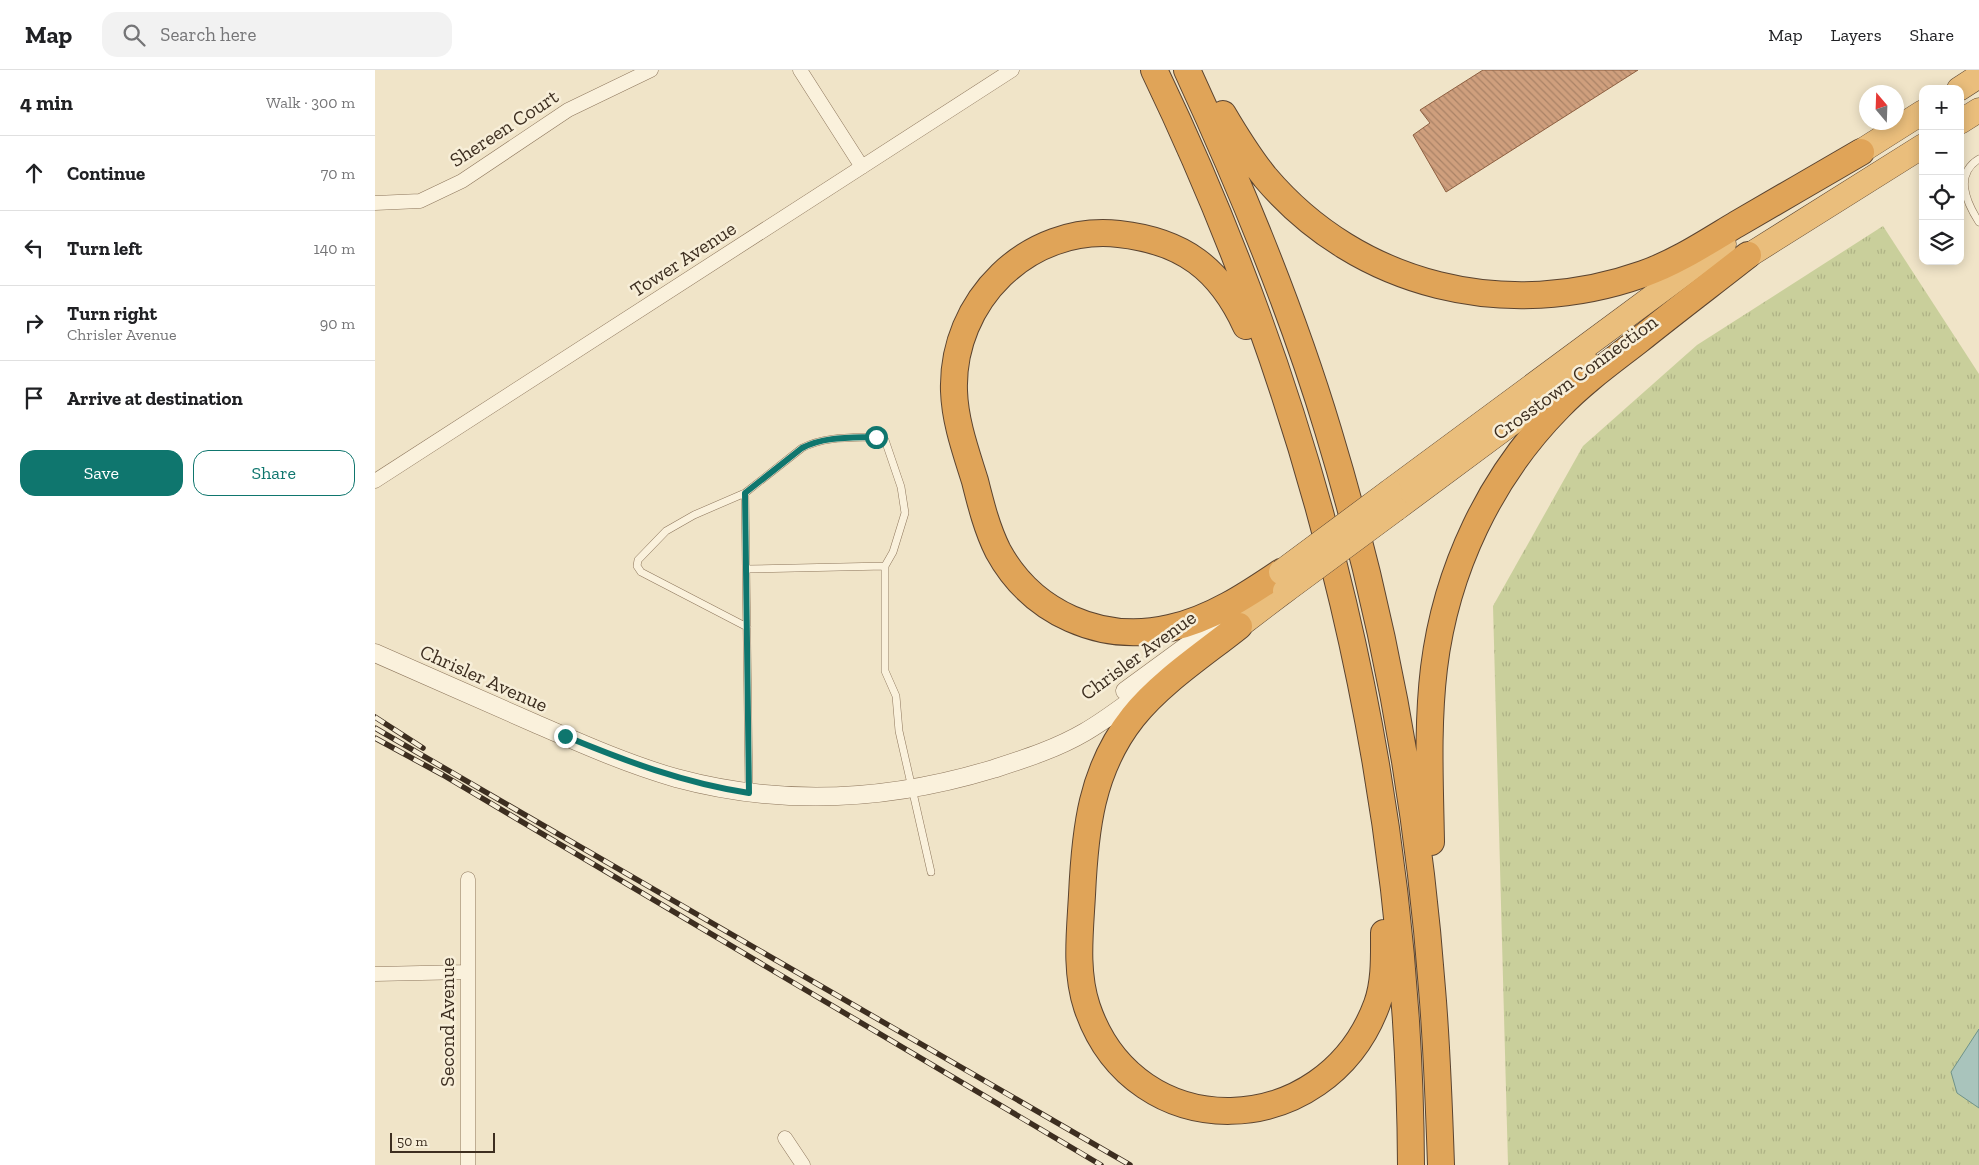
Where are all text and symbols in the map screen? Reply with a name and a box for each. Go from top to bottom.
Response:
search box [102,12,452,57]
text: Map [25,20,72,49]
icon: search [120,21,148,49]
text: Search here [160,23,257,46]
text: Map [1768,24,1803,46]
text: Layers [1831,24,1882,46]
text: Share [1910,24,1954,46]
street label: Shereen Court [445,84,563,172]
north arrow [1859,85,1904,130]
map controls [1919,85,1964,265]
button: + [1919,85,1964,130]
text: 4 min [20,90,73,115]
text: Walk · 300 m [266,93,355,112]
button: − [1919,130,1964,175]
icon: ahead [20,159,48,187]
text: Continue [67,162,145,185]
text: 70 m [321,164,355,183]
button: locate [1919,175,1964,220]
street label: Tower Avenue [626,216,740,302]
button: layers [1919,220,1964,265]
icon: left [20,234,48,262]
text: Turn left [67,237,142,260]
text: 140 m [314,239,355,258]
text: Turn right [67,302,157,325]
icon: right [20,309,48,337]
street label: Crosstown Connection [1488,309,1662,445]
text: 90 m [320,314,355,333]
text: Chrisler Avenue [67,325,177,344]
icon: arrive [20,384,48,412]
text: Arrive at destination [67,387,243,410]
route start [865,426,888,449]
button: Save [20,450,183,496]
button: Share [193,450,355,496]
street label: Chrisler Avenue [1076,605,1200,705]
street label: Chrisler Avenue [417,639,551,717]
route end [554,725,577,748]
street label: Second Avenue [435,957,459,1087]
scale bar [390,1130,495,1153]
text: 50 m [397,1133,428,1150]

